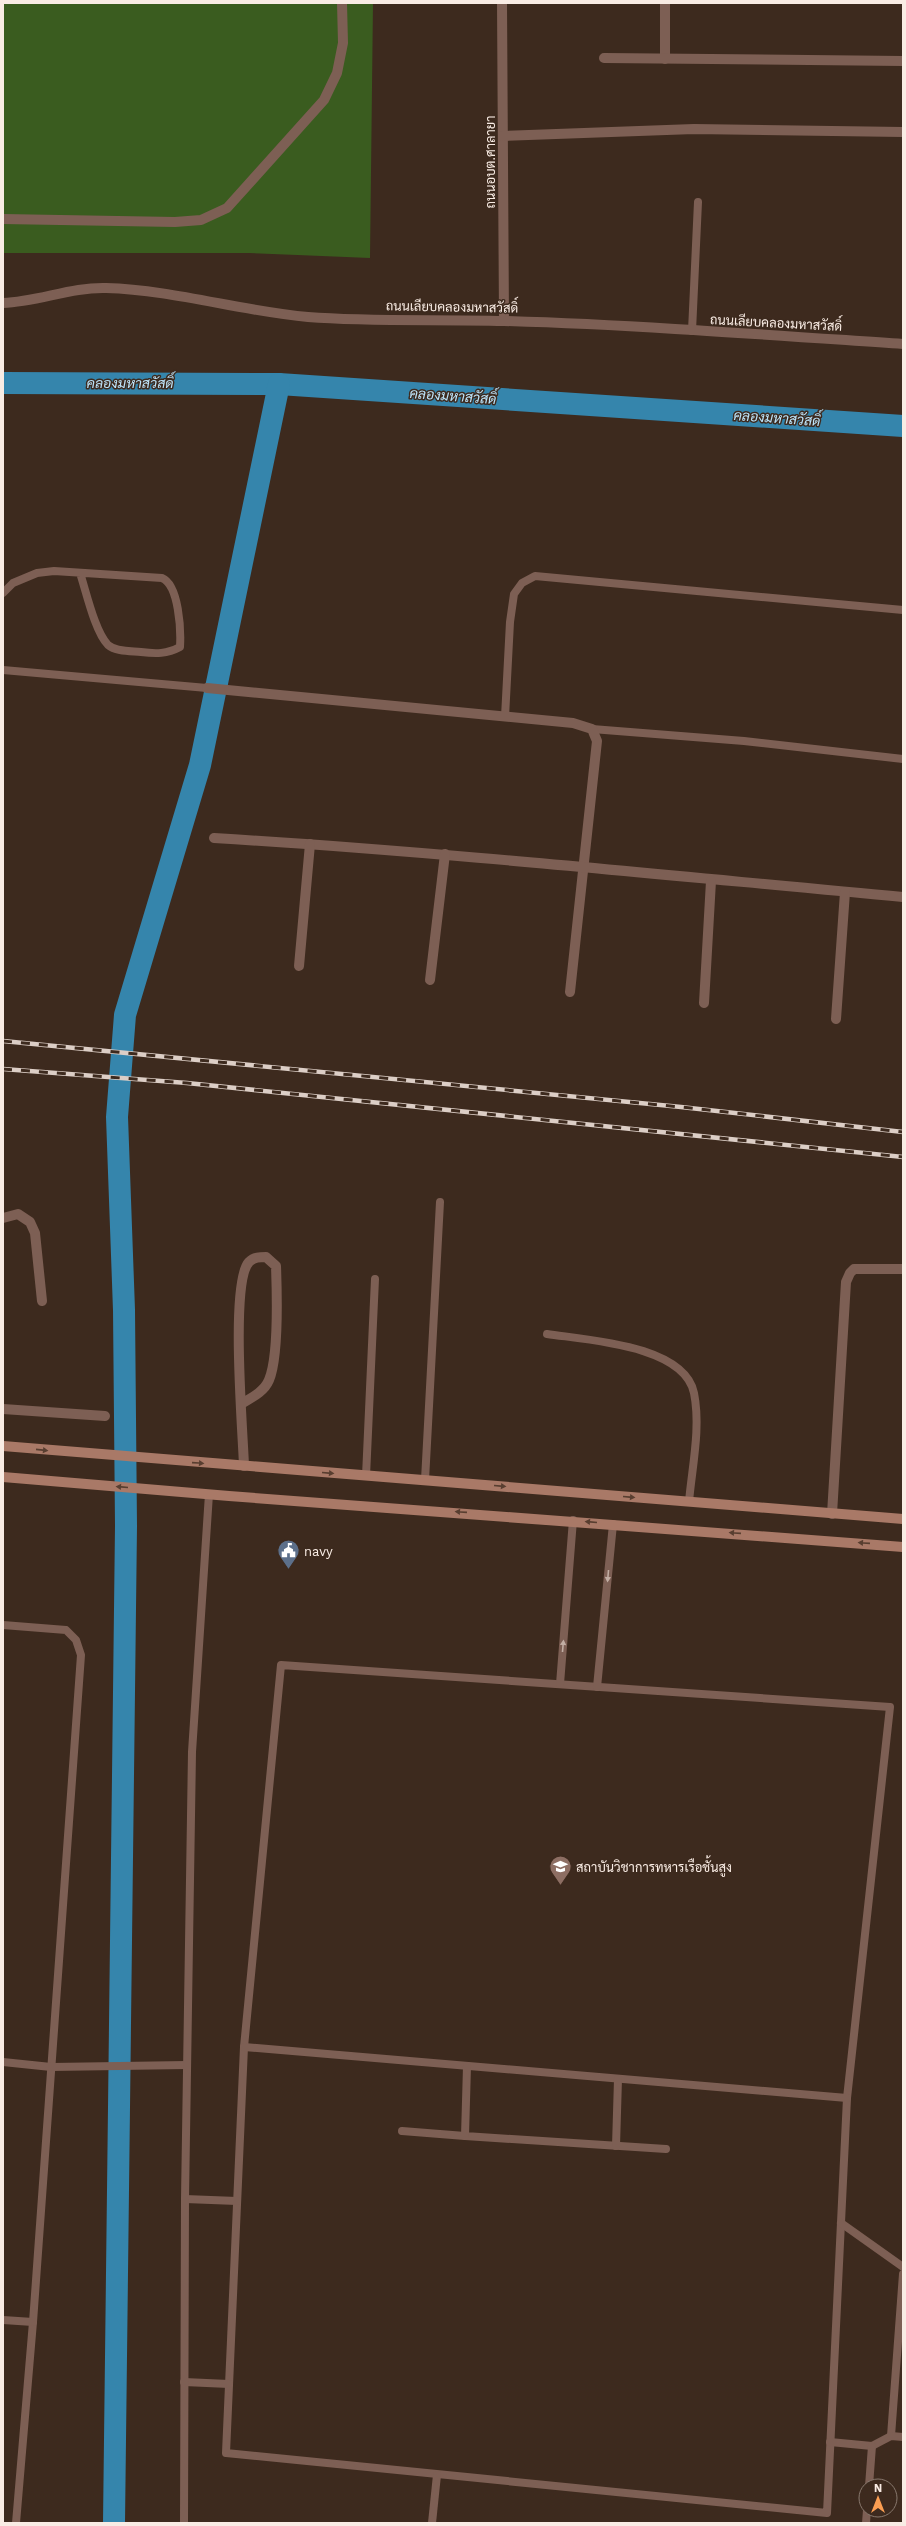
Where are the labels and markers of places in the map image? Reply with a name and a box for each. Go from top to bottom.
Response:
public building icon: navy [276,1538,302,1571]
place label: navy [304,1544,333,1559]
school or university icon: สถาบันวิชาการทหารเรือชั้นสูง [547,1854,573,1887]
place label: สถาบันวิชาการทหารเรือชั้นสูง [576,1855,732,1877]

